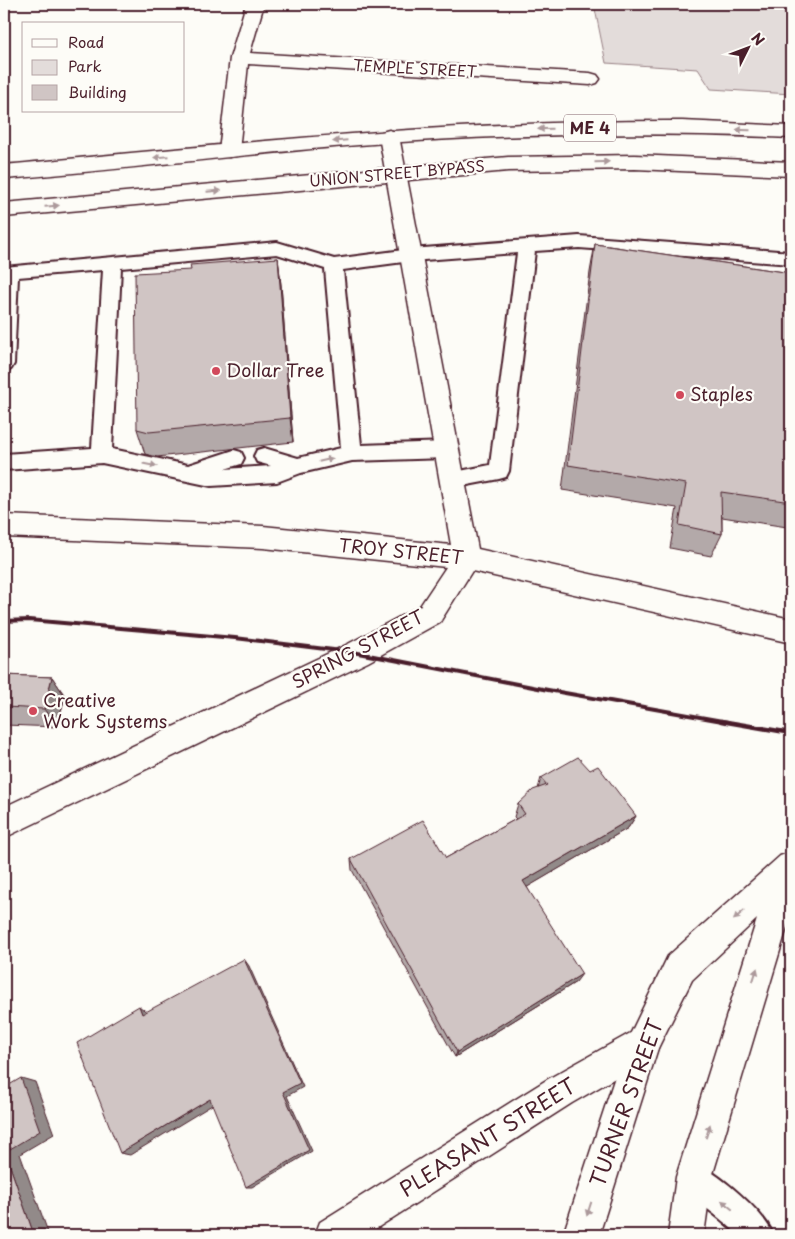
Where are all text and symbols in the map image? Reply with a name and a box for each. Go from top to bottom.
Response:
legend [22,22,185,112]
north arrow [722,22,772,72]
text: N [747,28,770,50]
text: Road [68,30,104,53]
street label: TEMPLE STREET [353,53,478,82]
text: Park [68,54,102,77]
text: Building [68,80,127,103]
road number: ME 4 [564,115,616,142]
one-way arrow [537,125,553,133]
one-way arrow [734,125,750,133]
one-way arrow [332,137,348,145]
one-way arrow [153,153,169,161]
street label: UNION STREET BYPASS [308,153,486,192]
one-way arrow [595,158,611,166]
one-way arrow [206,187,222,195]
one-way arrow [45,202,61,210]
place label: Dollar Tree [226,356,325,383]
marker: Dollar Tree [210,365,222,377]
place label: Staples [690,380,753,407]
marker: Staples [674,389,686,401]
one-way arrow [318,456,333,464]
one-way arrow [142,461,158,469]
street label: TROY STREET [338,531,465,571]
street label: SPRING STREET [286,602,429,695]
place label: Creative Work Systems [43,686,167,734]
marker: Creative Work Systems [27,705,39,717]
one-way arrow [734,909,746,921]
one-way arrow [752,967,760,982]
street label: TURNER STREET [580,1013,671,1191]
street label: PLEASANT STREET [392,1069,582,1204]
one-way arrow [705,1123,713,1138]
one-way arrow [721,1199,734,1210]
one-way arrow [585,1202,593,1217]

